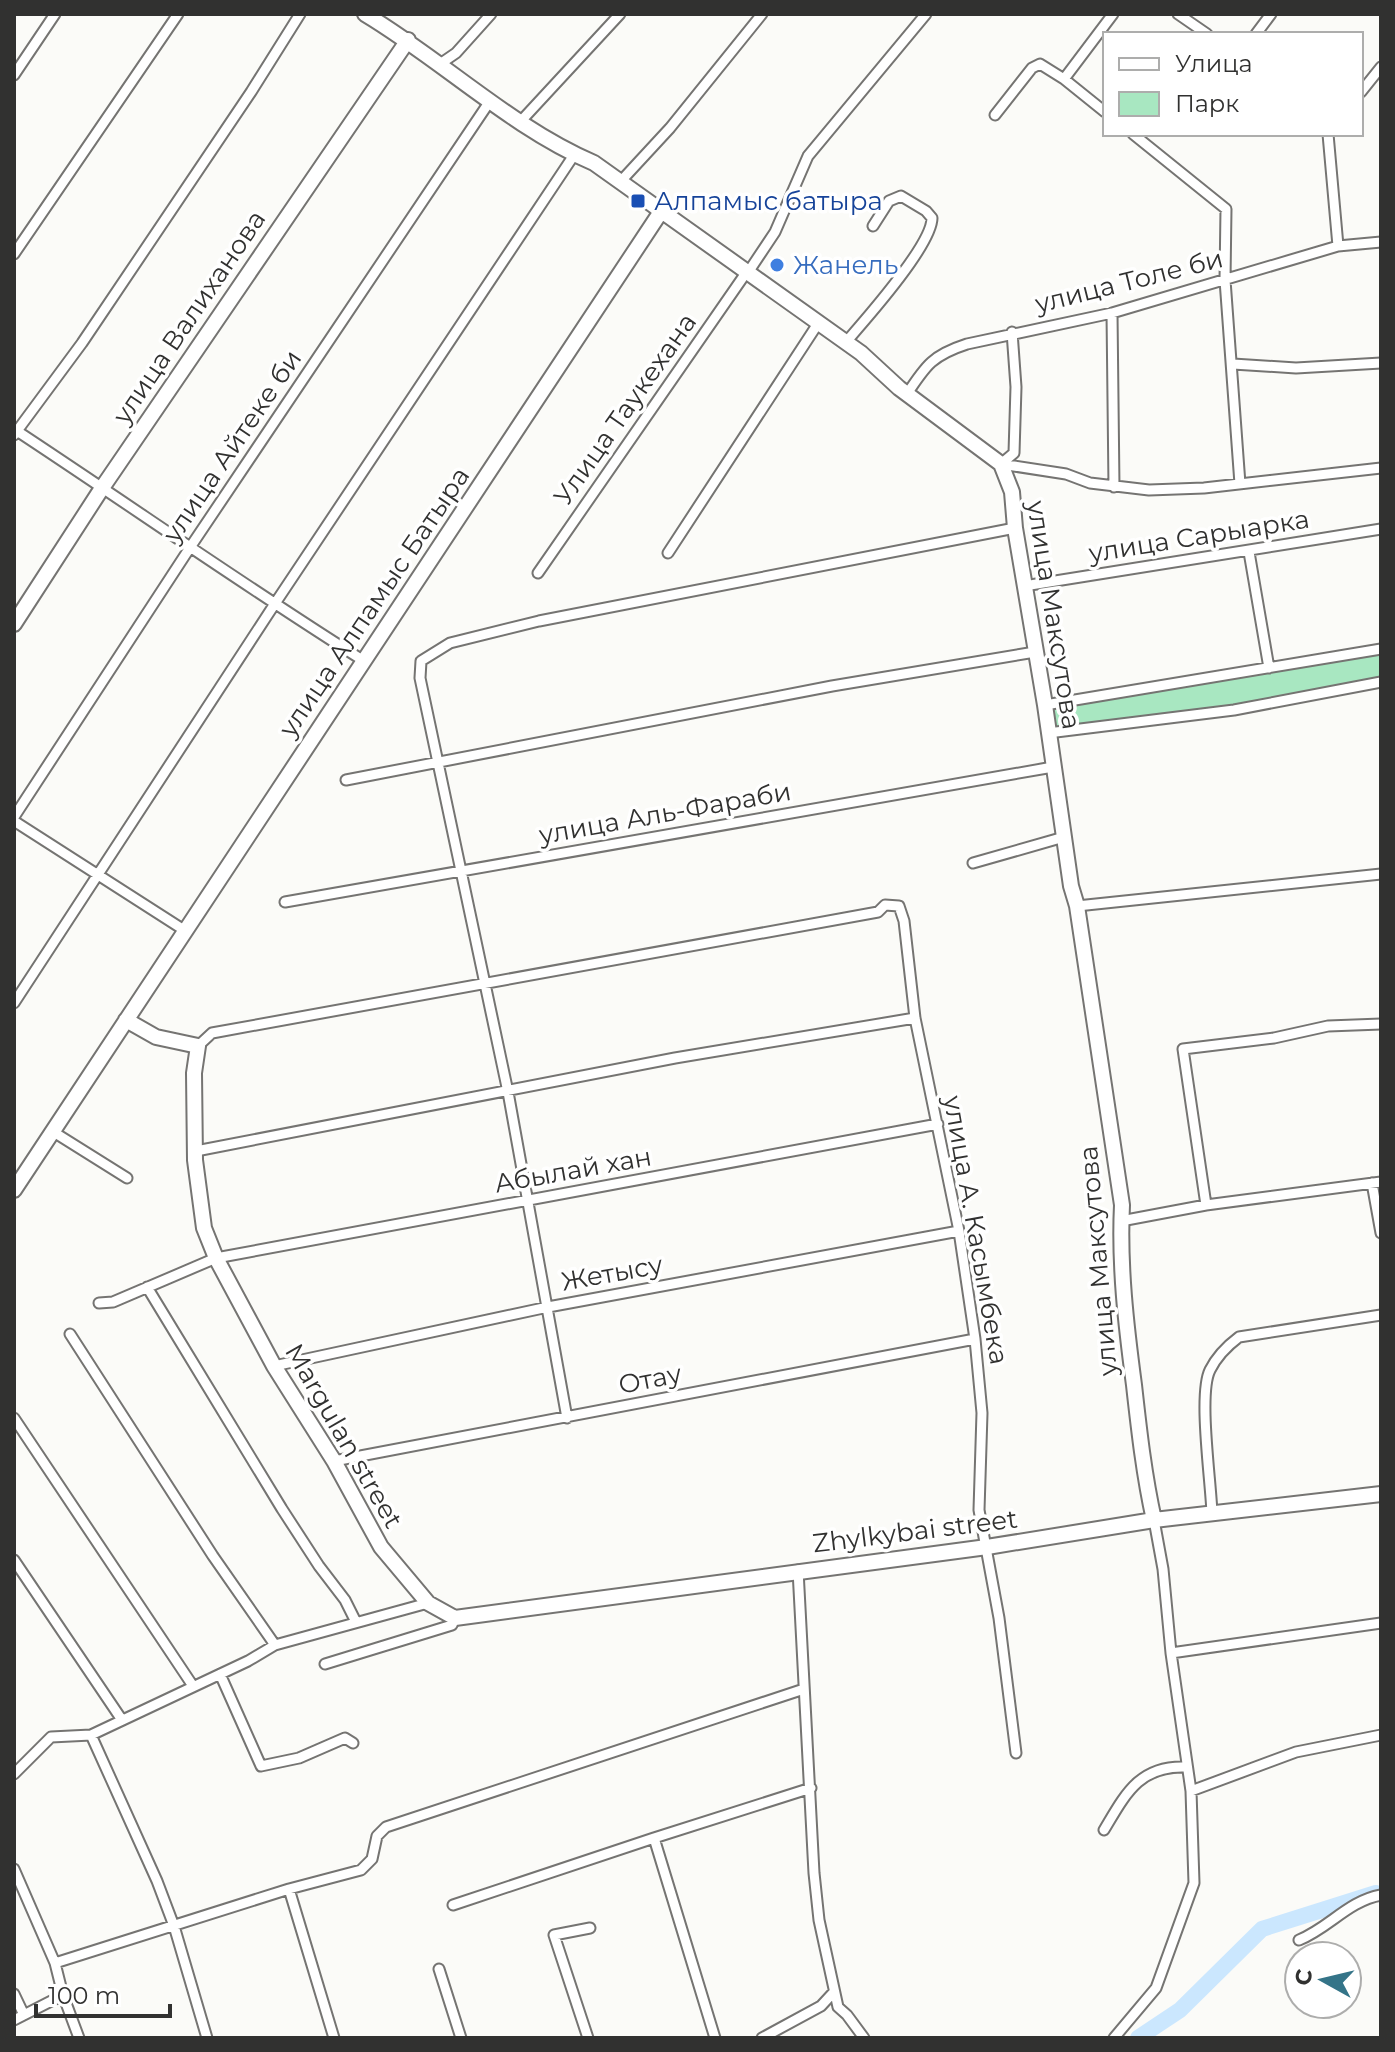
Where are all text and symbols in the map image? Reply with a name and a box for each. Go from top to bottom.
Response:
legend [1103,32,1363,136]
text: Улица [1175,49,1253,78]
text: Парк [1175,89,1239,118]
place label: Алпамыс батыра [654,185,883,217]
marker: Алпамыс батыра [629,192,647,210]
street label: улица Валиханова [105,204,272,431]
street label: улица Толе би [1031,242,1226,320]
place label: Жанель [793,249,898,281]
marker: Жанель [768,256,786,274]
street label: Улица Таукехана [547,307,703,511]
street label: улица Айтеке би [155,344,308,549]
street label: улица Алпамыс Батыра [271,461,476,744]
street label: улица Максутова [1020,497,1088,732]
street label: улица Сарыарка [1085,503,1312,569]
street label: улица Аль-Фараби [535,775,794,851]
street label: улица А. Касымбека [936,1092,1015,1367]
street label: Абылай хан [492,1140,654,1200]
street label: улица Максутова [1072,1145,1124,1378]
street label: Жетысу [559,1248,666,1298]
street label: Margulan street [278,1338,410,1534]
street label: Отау [616,1357,685,1401]
street label: Zhylkybai street [811,1503,1019,1559]
north arrow [1283,1940,1363,2020]
text: С [1289,1967,1318,1987]
scale bar [36,1968,170,2018]
text: 100 m [48,1981,120,2010]

